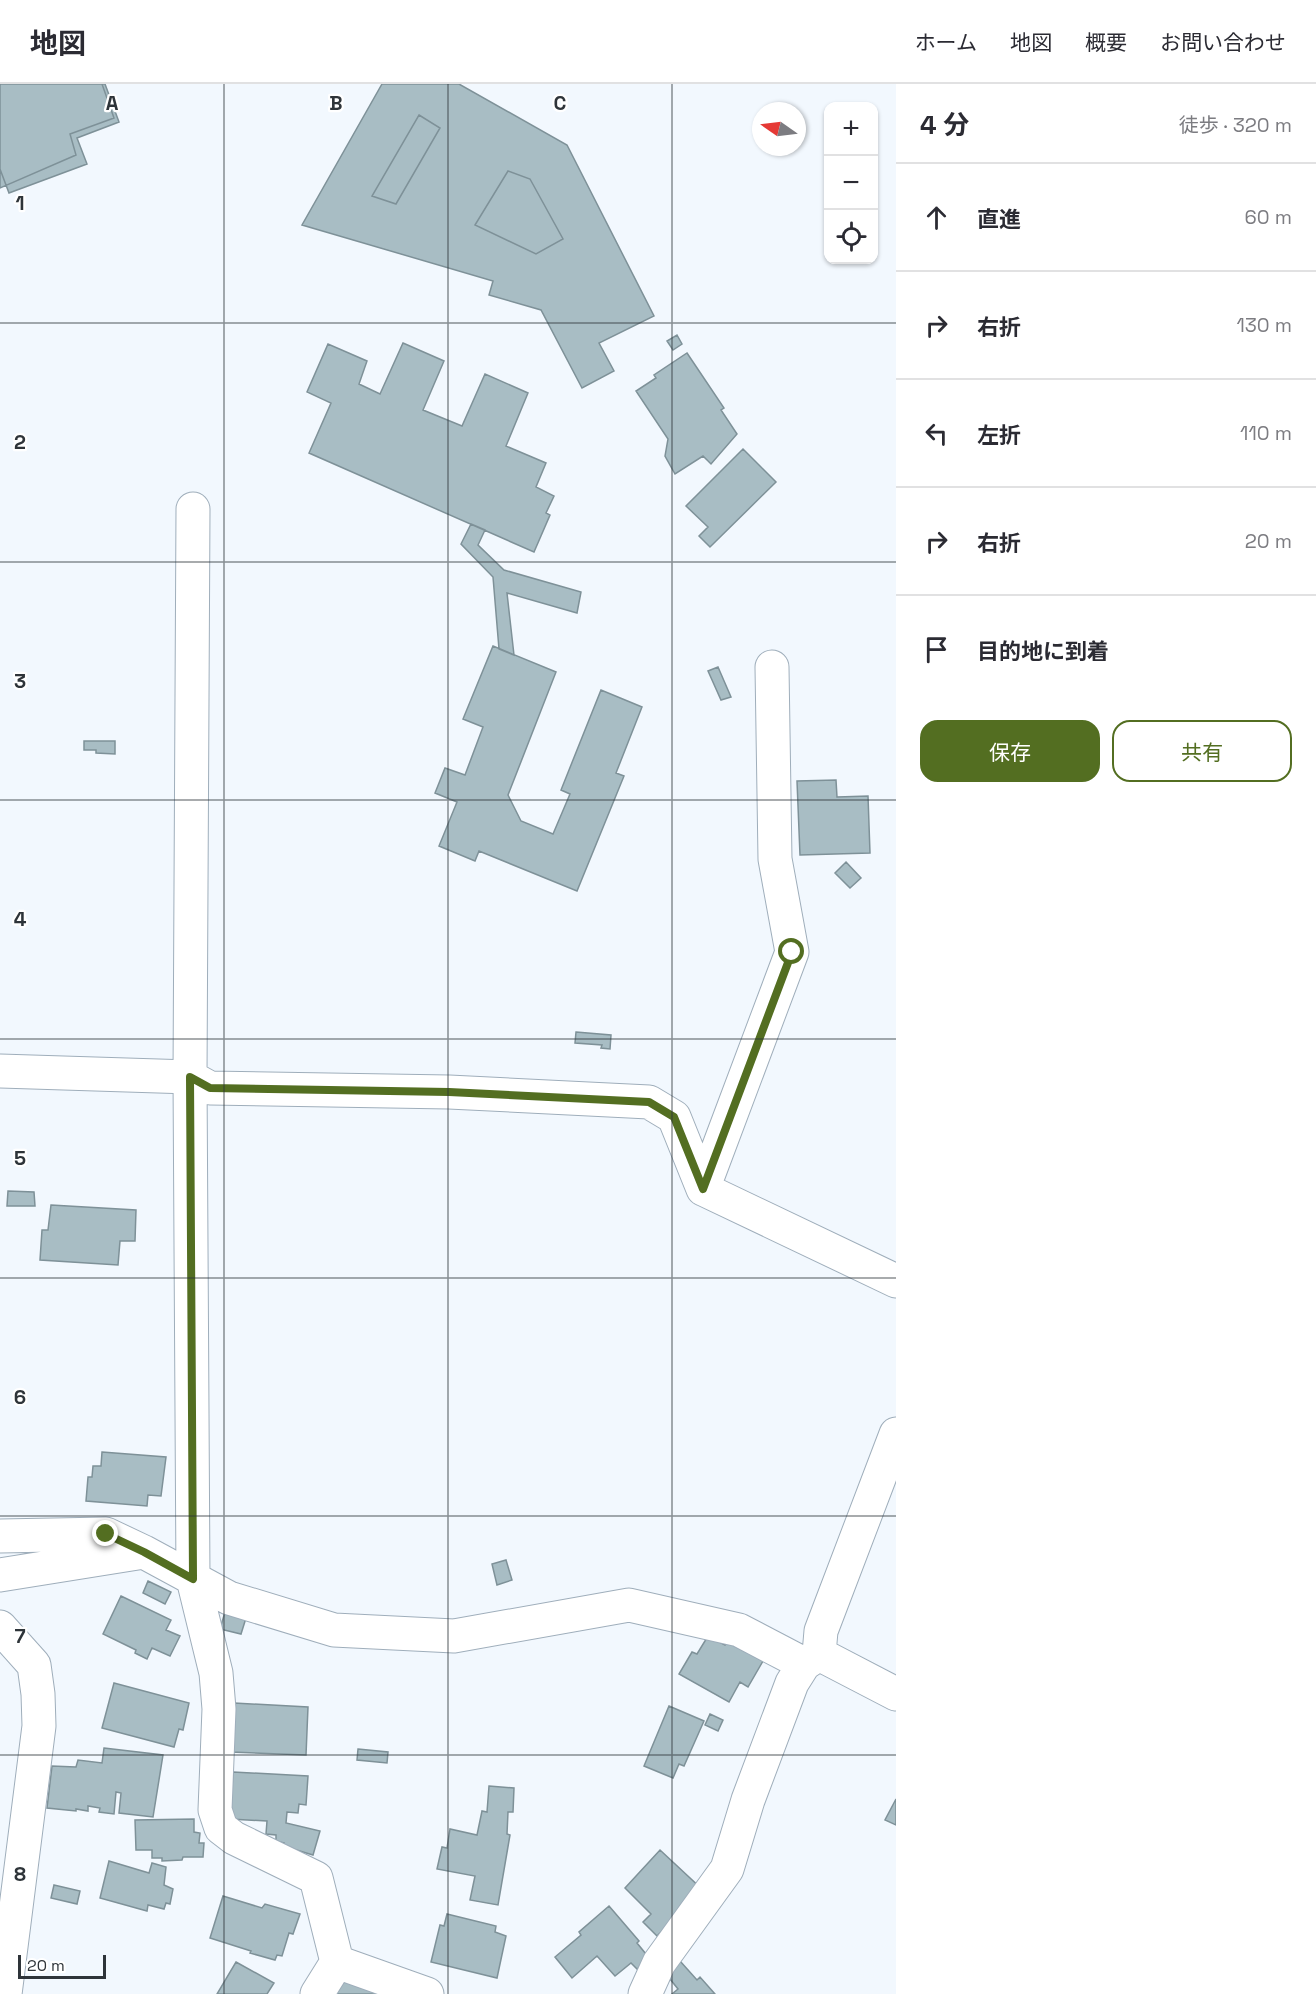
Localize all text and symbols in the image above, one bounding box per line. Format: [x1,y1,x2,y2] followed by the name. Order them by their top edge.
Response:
[30,25,86,61] text: 地図
[915,29,977,56] text: ホーム
[1010,29,1052,56] text: 地図
[1085,29,1127,56] text: 概要
[1160,29,1286,56] text: お問い合わせ
[106,90,119,116] text: A
[329,90,343,116] text: B
[554,90,567,116] text: C
[752,102,806,156] north arrow
[824,102,878,264] map controls
[824,102,878,156] button: +
[920,108,969,142] text: 4 分
[1179,112,1292,138] text: 徒歩 · 320 m
[824,156,878,210] button: −
[15,190,25,216] text: 1
[920,201,953,234] icon: ahead
[1245,204,1292,230] text: 60 m
[977,205,1021,233] text: 直進
[824,210,878,264] button: locate
[920,309,953,342] icon: right
[1236,312,1292,338] text: 130 m
[977,313,1021,341] text: 右折
[920,417,953,450] icon: left
[1240,420,1292,446] text: 110 m
[977,421,1021,449] text: 左折
[14,429,26,455] text: 2
[920,525,953,558] icon: right
[1245,528,1292,554] text: 20 m
[977,529,1021,557] text: 右折
[920,633,953,666] icon: arrive
[977,637,1109,665] text: 目的地に到着
[14,668,26,694] text: 3
[920,720,1100,782] button: 保存
[1112,720,1292,782] button: 共有
[14,906,27,932] text: 4
[778,938,804,964] route start
[14,1145,26,1171] text: 5
[14,1384,26,1410] text: 6
[92,1520,118,1546] route end
[14,1623,26,1649] text: 7
[14,1861,26,1887] text: 8
[18,1952,106,1980] scale bar
[27,1955,65,1976] text: 20 m

